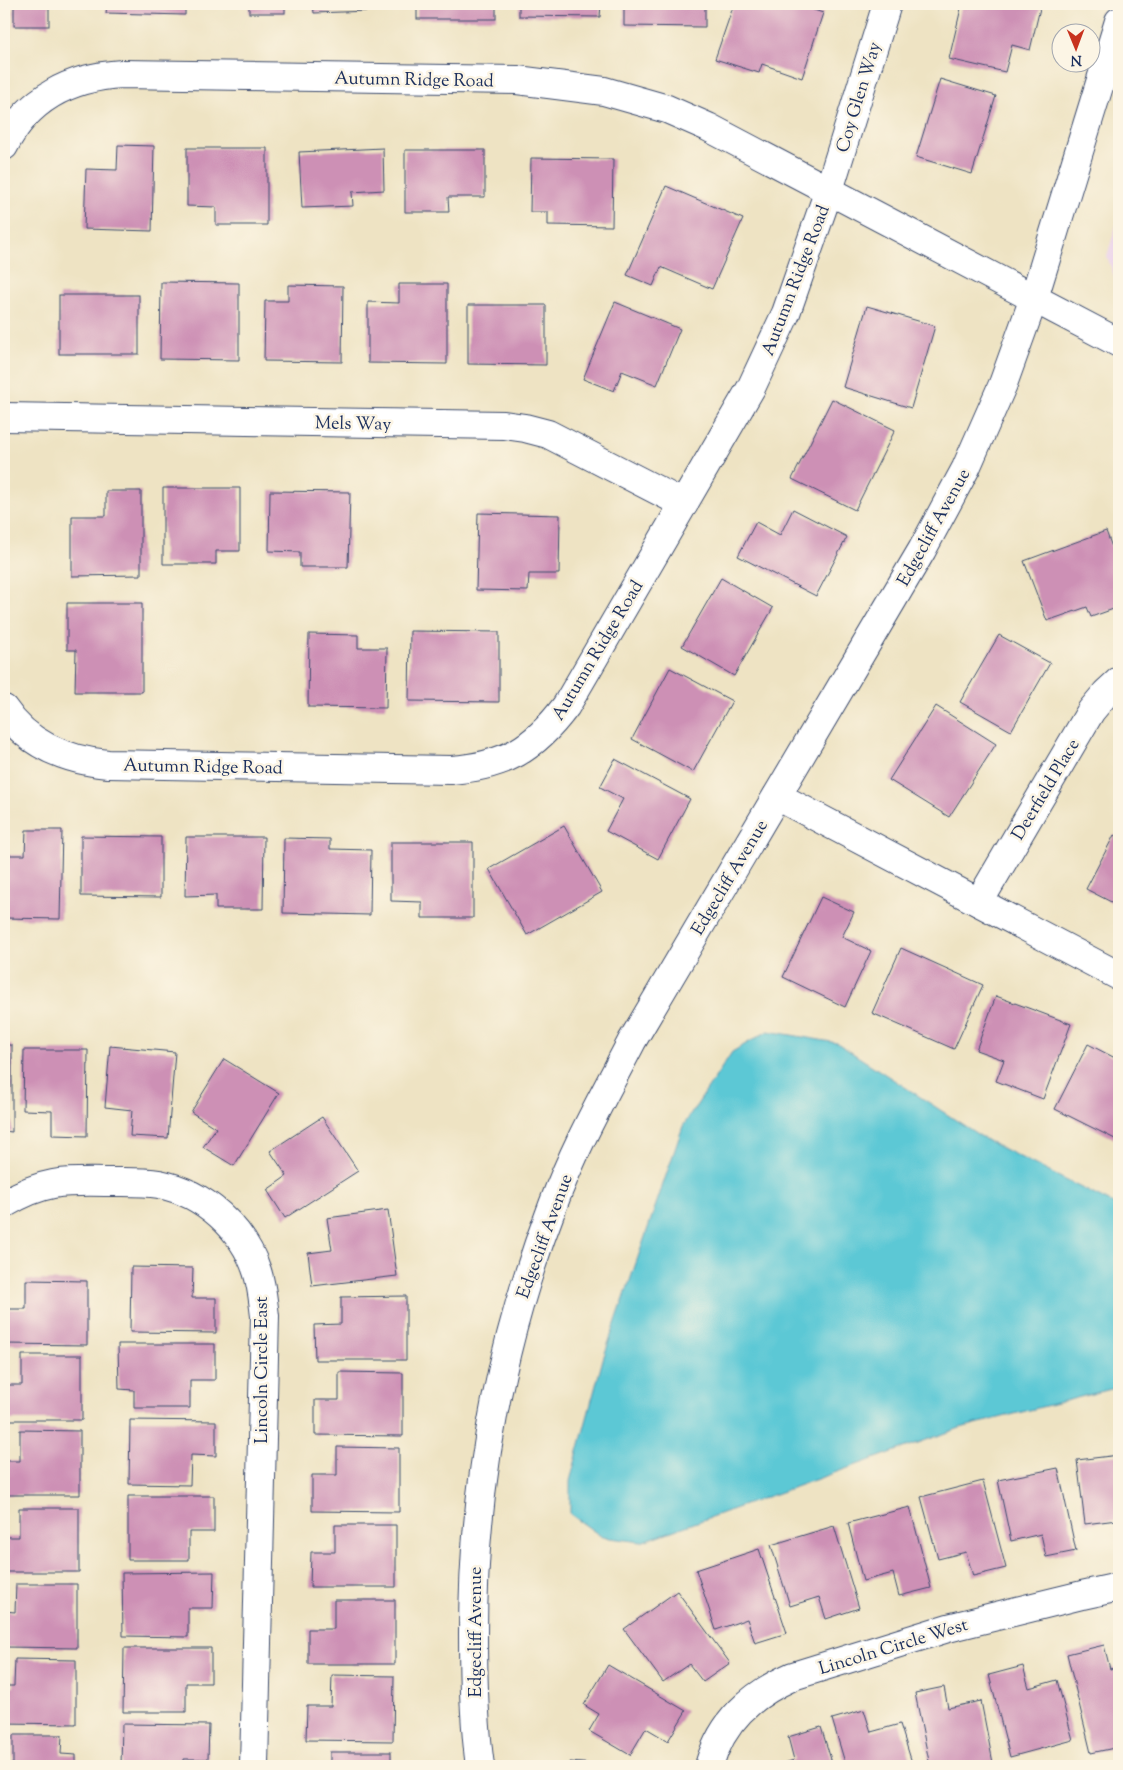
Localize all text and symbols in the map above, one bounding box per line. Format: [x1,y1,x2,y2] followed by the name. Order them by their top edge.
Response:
[1050,22,1100,72] north arrow
[831,39,889,156] street label: Coy Glen Way
[1070,49,1082,69] text: N
[334,67,494,95] street label: Autumn Ridge Road
[756,202,838,360] street label: Autumn Ridge Road
[315,411,391,439] street label: Mels Way
[892,464,978,592] street label: Edgecliff Avenue
[546,576,651,726] street label: Autumn Ridge Road
[1006,734,1087,846] street label: Deerfield Place
[123,754,283,782] street label: Autumn Ridge Road
[686,815,776,941] street label: Edgecliff Avenue
[511,1171,581,1303] street label: Edgecliff Avenue
[250,1296,276,1444] street label: Lincoln Circle East
[464,1566,490,1698] street label: Edgecliff Avenue
[816,1613,971,1683] street label: Lincoln Circle West

